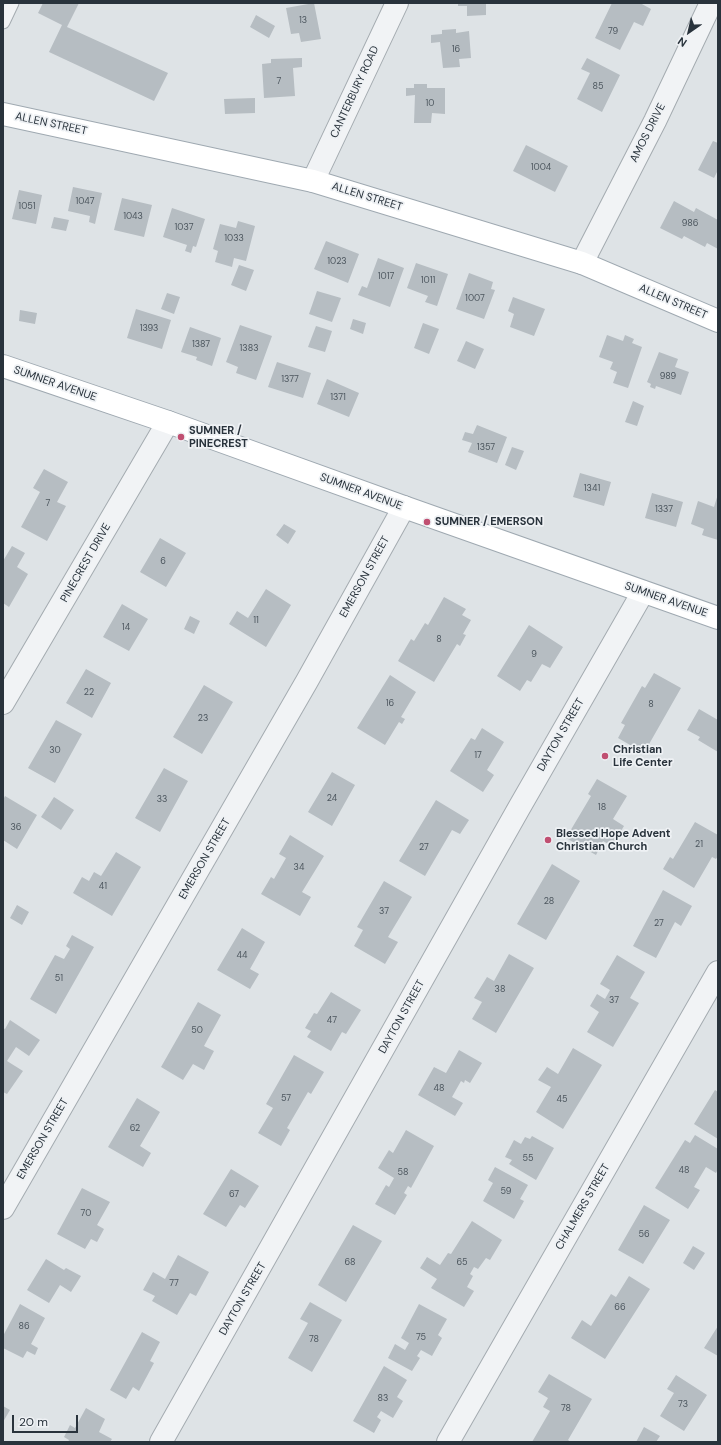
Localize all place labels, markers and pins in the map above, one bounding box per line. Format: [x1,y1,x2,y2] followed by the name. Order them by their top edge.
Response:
[189,424,248,450] place label: SUMNER / PINECREST
[176,432,186,442] marker: SUMNER / PINECREST
[435,515,543,529] place label: SUMNER / EMERSON
[422,517,432,527] marker: SUMNER / EMERSON
[613,743,672,769] place label: Christian Life Center
[600,751,610,761] marker: Christian Life Center
[556,827,671,853] place label: Blessed Hope Advent Christian Church
[543,835,553,845] marker: Blessed Hope Advent Christian Church

